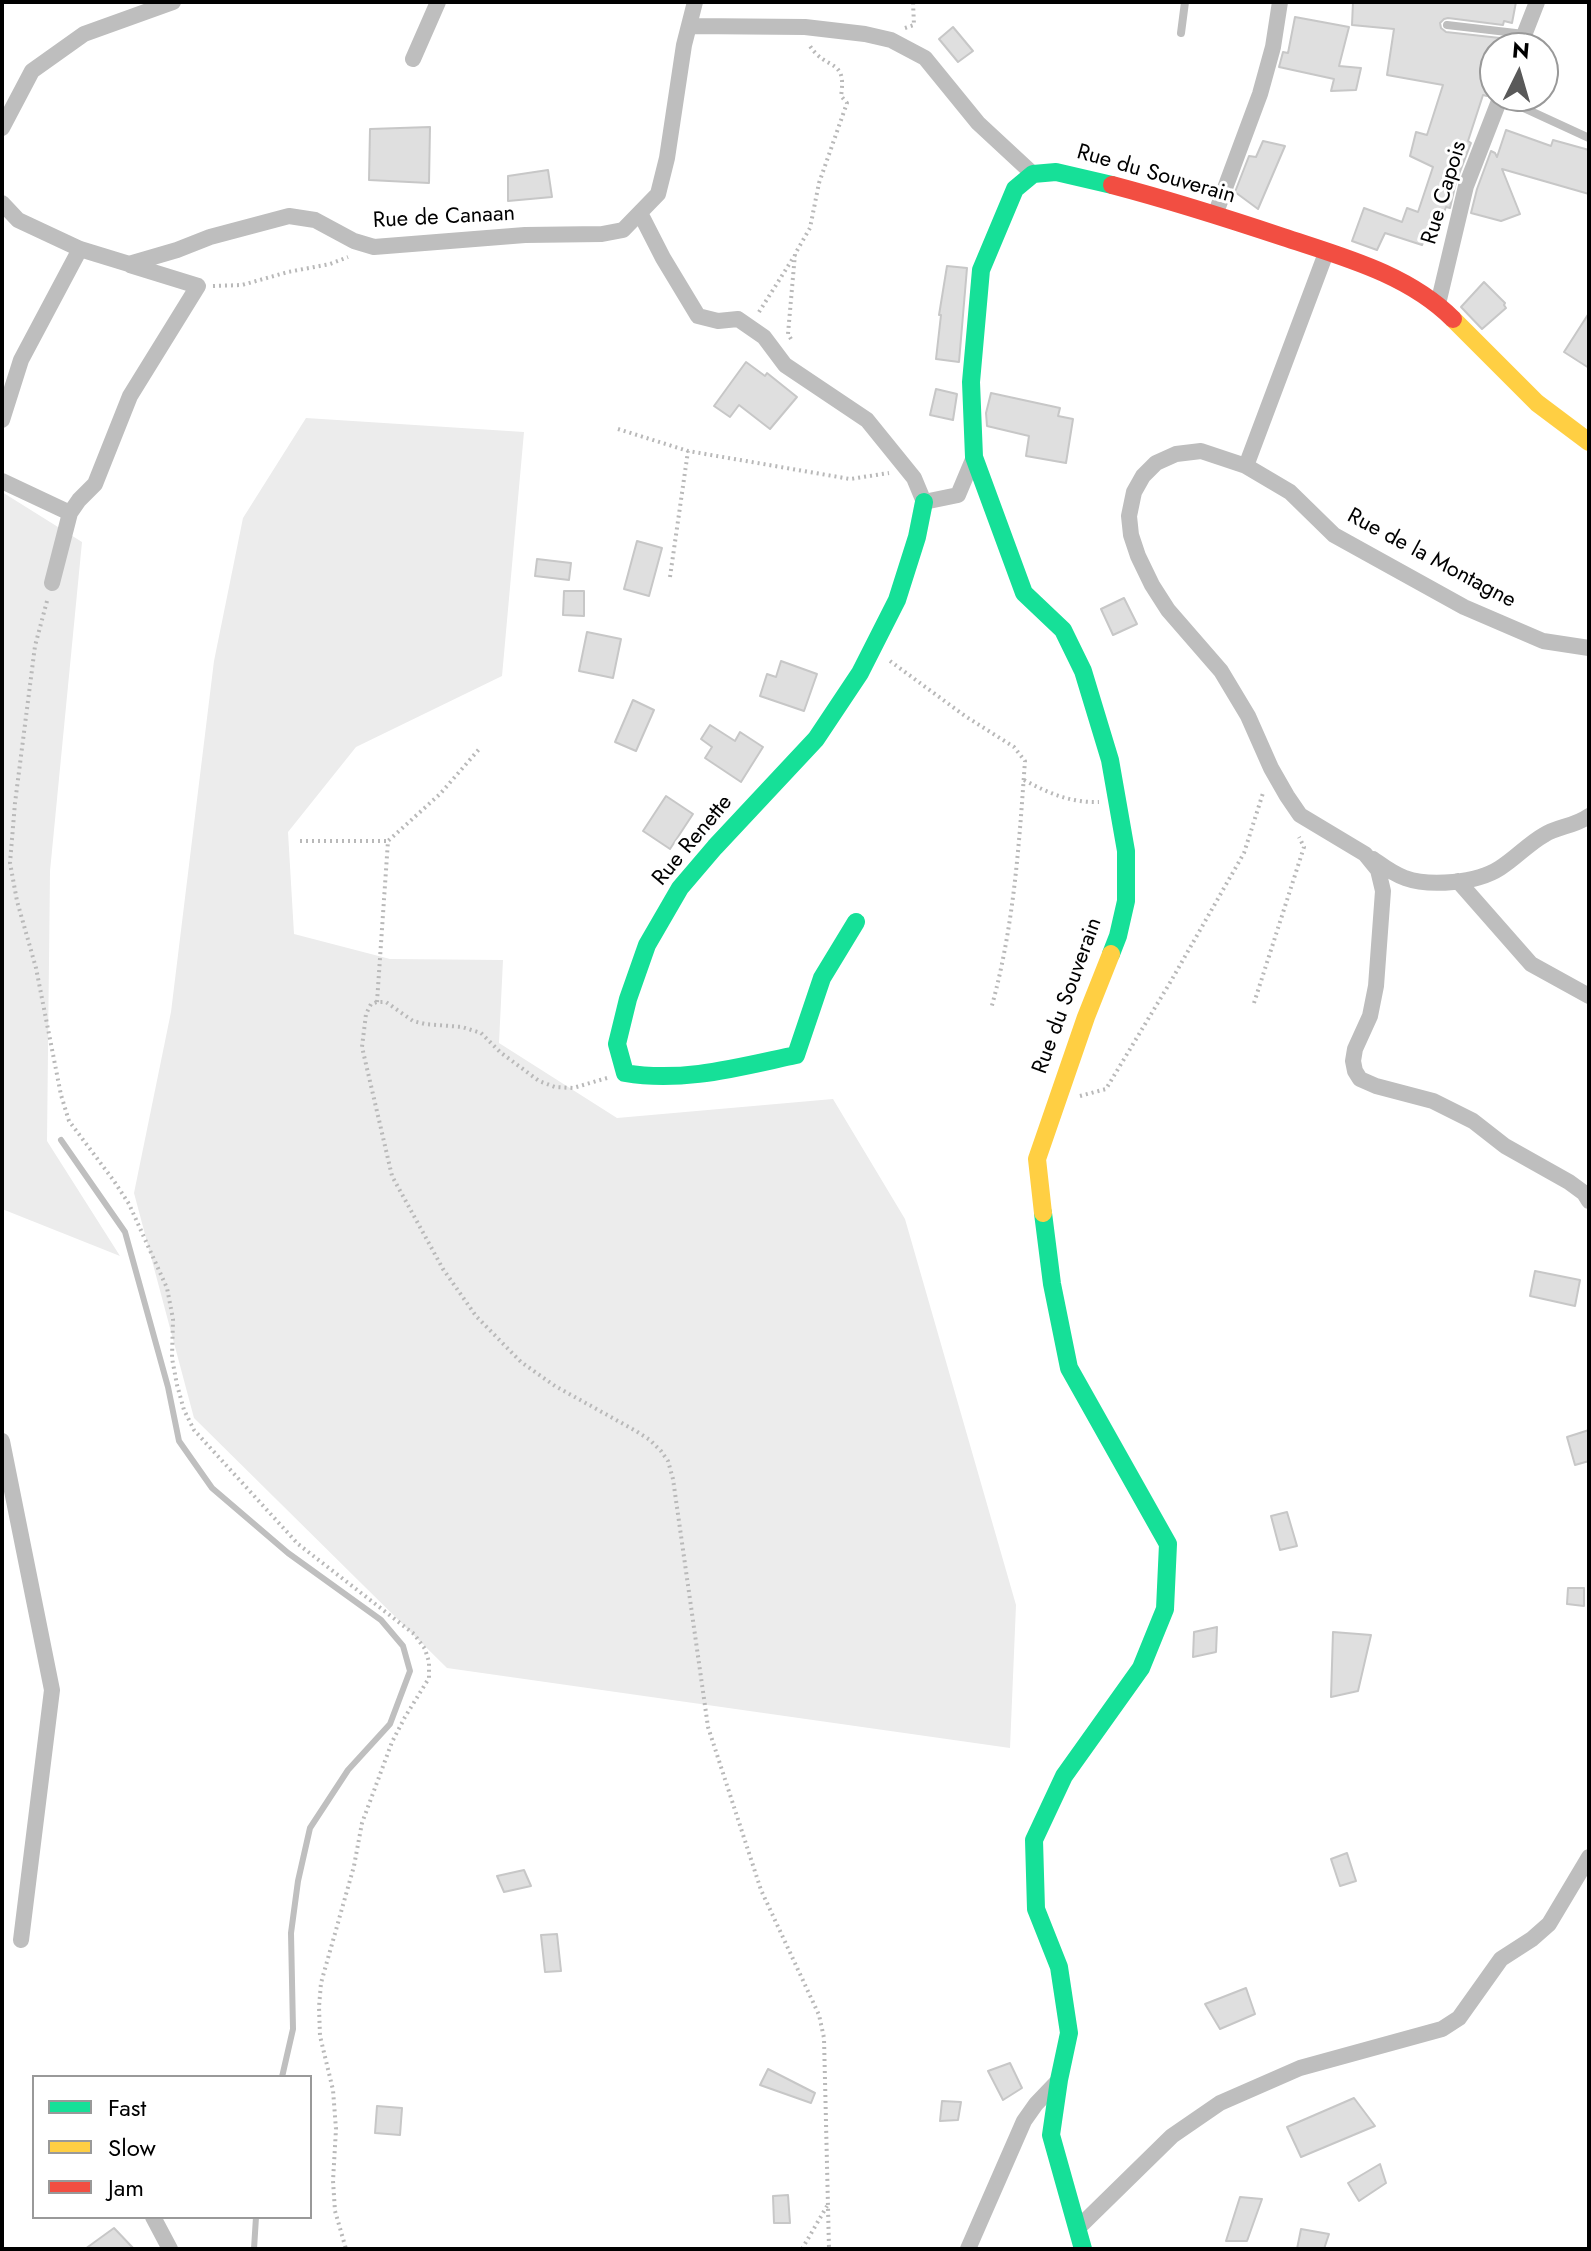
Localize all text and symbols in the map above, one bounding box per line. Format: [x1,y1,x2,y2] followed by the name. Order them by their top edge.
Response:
[1479,32,1559,112] north arrow
[1511,33,1531,67] text: N
[1417,138,1473,248] street label: Rue Capois
[1073,140,1239,210] street label: Rue du Souverain
[372,201,516,235] street label: Rue de Canaan
[1342,503,1520,615] street label: Rue de la Montagne
[647,790,739,892] street label: Rue Renette
[1028,914,1108,1078] street label: Rue du Souverain
[32,2075,312,2219] legend
[108,2090,146,2125] text: Fast
[108,2130,156,2165] text: Slow
[108,2170,144,2205] text: Jam

